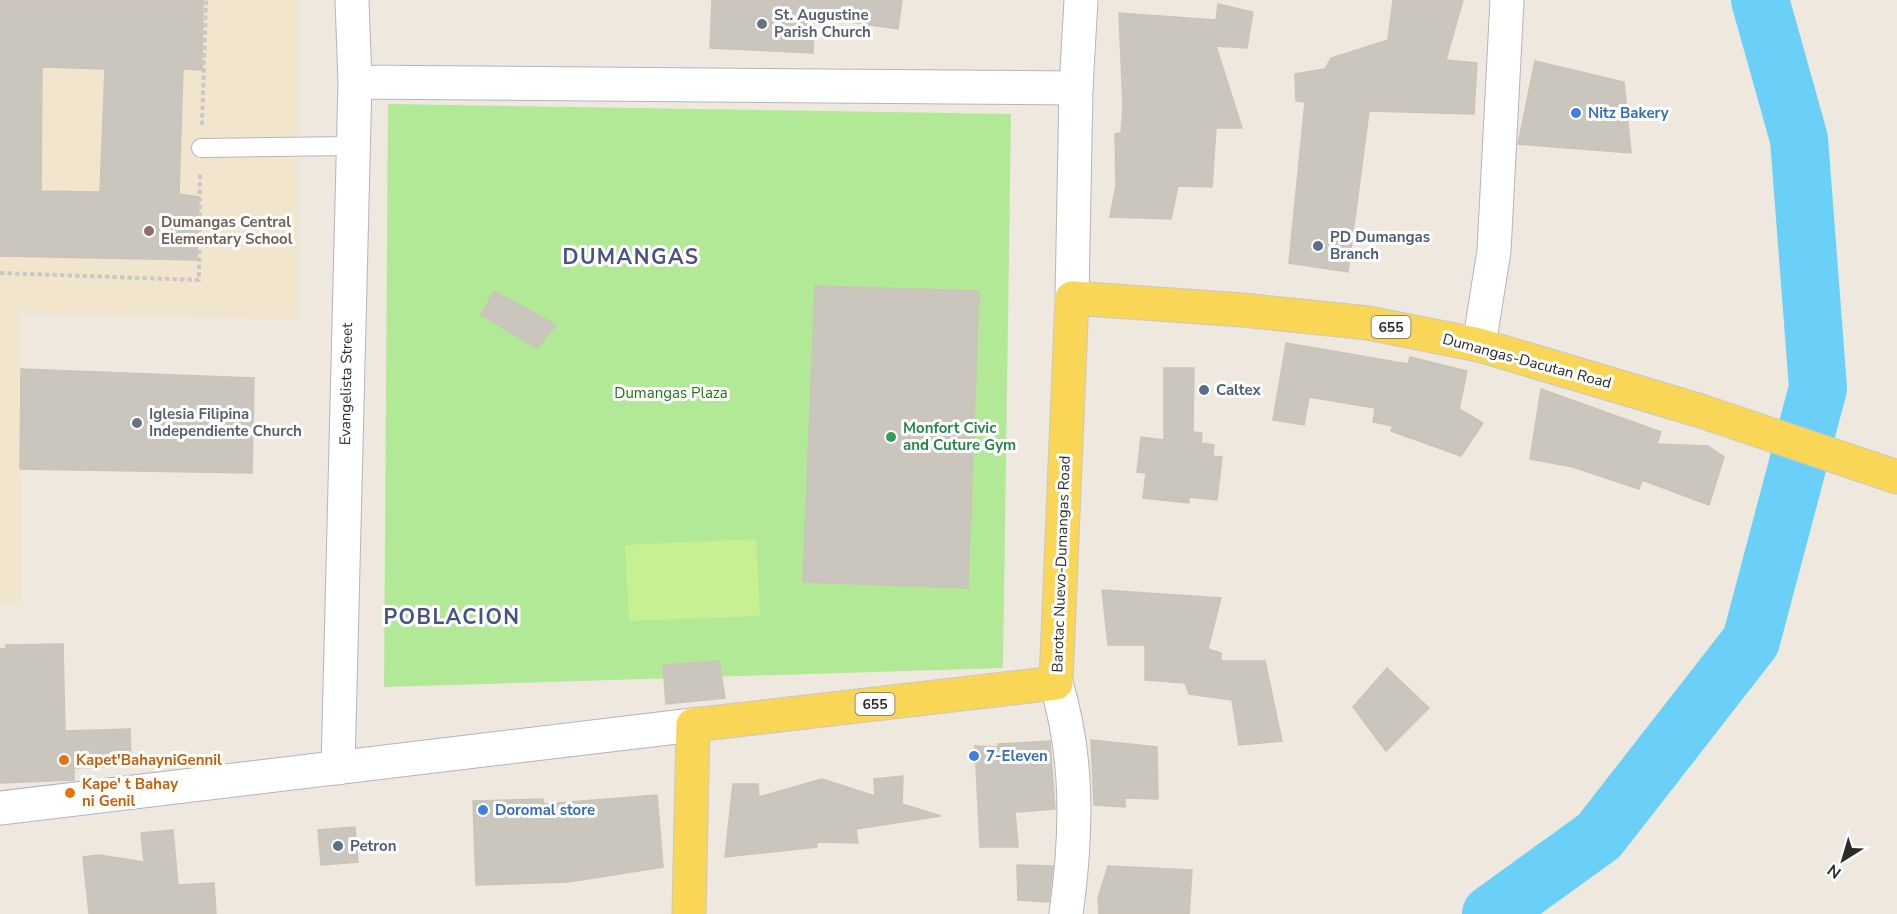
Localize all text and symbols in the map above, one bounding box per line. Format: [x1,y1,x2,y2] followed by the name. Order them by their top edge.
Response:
[774,5,871,42] place label: St. Augustine Parish Church
[755,17,769,31] marker: St. Augustine Parish Church
[1588,103,1669,123] place label: Nitz Bakery
[1569,106,1583,120] marker: Nitz Bakery
[161,212,293,249] place label: Dumangas Central Elementary School
[142,224,156,238] marker: Dumangas Central Elementary School
[1330,227,1430,264] place label: PD Dumangas Branch
[1311,239,1325,253] marker: PD Dumangas Branch
[562,243,700,271] district label: DUMANGAS
[1372,316,1410,338] road number: 655
[335,322,357,445] street label: Evangelista Street
[1440,329,1614,393] street label: Dumangas-Dacutan Road
[1216,380,1261,400] place label: Caltex
[614,383,728,403] park label: Dumangas Plaza
[1197,383,1211,397] marker: Caltex
[149,404,302,441] place label: Iglesia Filipina Independiente Church
[130,416,144,430] marker: Iglesia Filipina Independiente Church
[903,418,1016,455] place label: Monfort Civic and Cuture Gym
[884,430,898,444] marker: Monfort Civic and Cuture Gym
[1047,455,1075,673] street label: Barotac Nuevo-Dumangas Road
[383,603,521,631] district label: POBLACION
[856,693,894,715] road number: 655
[986,746,1048,766] place label: 7-Eleven
[967,749,981,763] marker: 7-Eleven
[76,750,222,770] place label: Kapet'BahayniGennil
[57,753,71,767] marker: Kapet'BahayniGennil
[82,774,178,811] place label: Kape' t Bahay ni Genil
[63,786,77,800] marker: Kape' t Bahay ni Genil
[495,800,595,820] place label: Doromal store
[476,803,490,817] marker: Doromal store
[1813,830,1873,890] north arrow
[350,836,396,856] place label: Petron
[331,839,345,853] marker: Petron
[1823,859,1846,884] text: N

